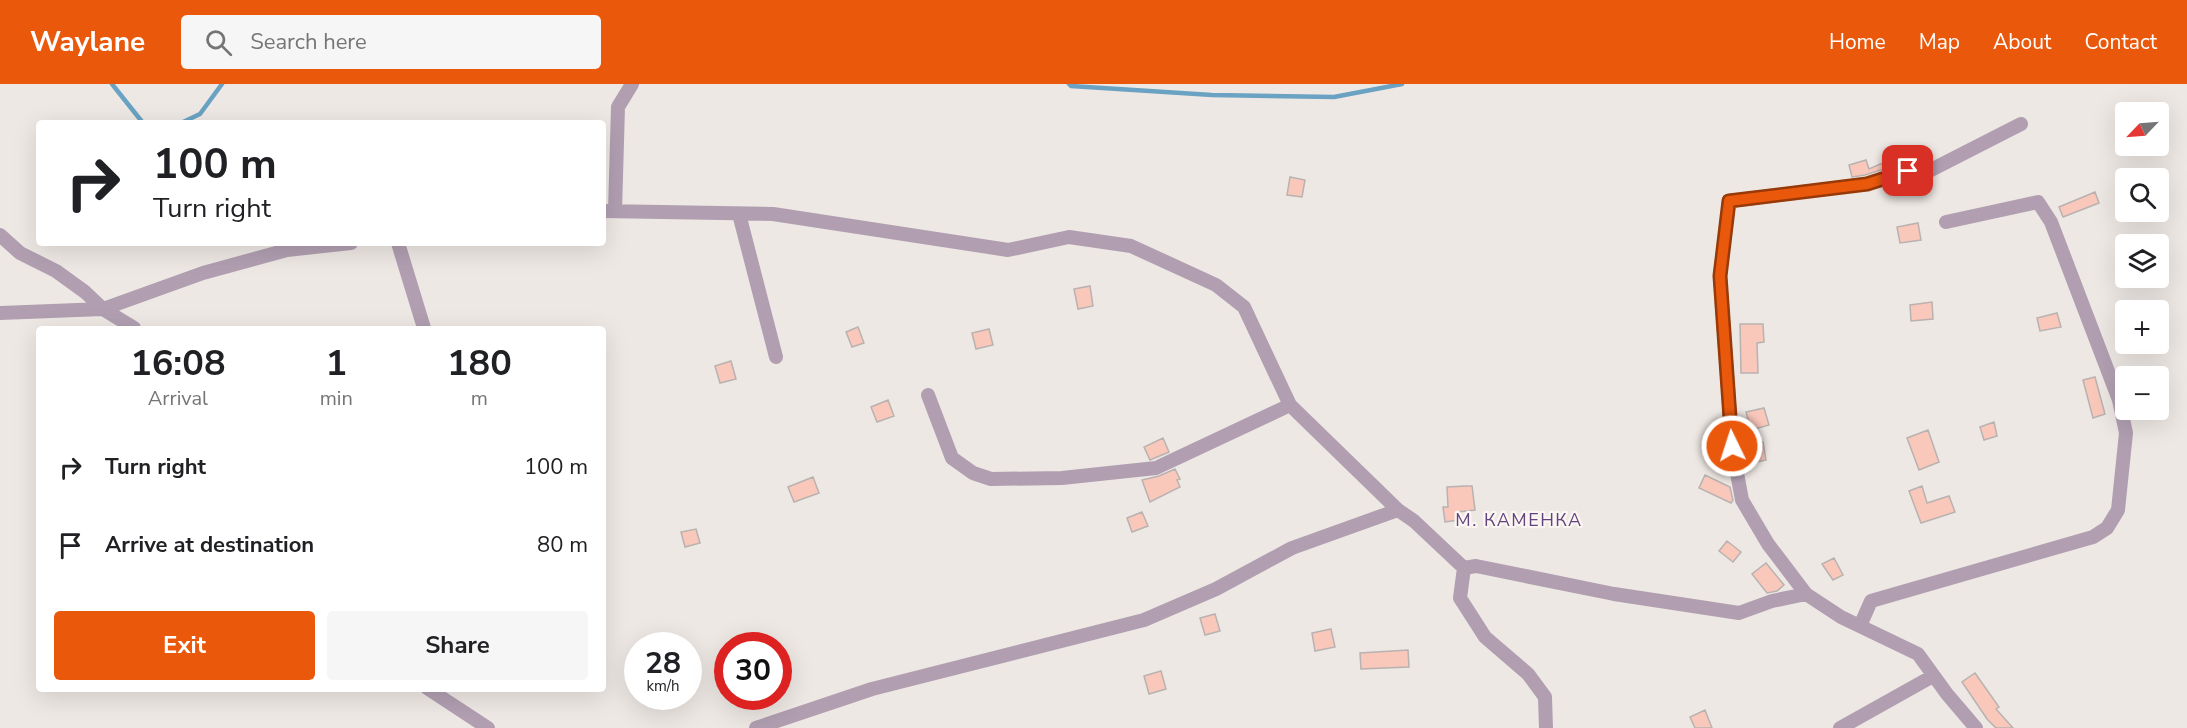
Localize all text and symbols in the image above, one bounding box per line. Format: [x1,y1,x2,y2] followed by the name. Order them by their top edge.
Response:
[181,15,601,69] search box
[30,23,145,61] text: Waylane
[202,26,235,59] icon: search
[250,27,367,57] text: Search here
[1829,28,1886,56] text: Home
[1919,28,1960,56] text: Map
[1993,28,2051,56] text: About
[2084,28,2157,56] text: Contact
[2115,102,2169,156] north arrow
[2115,102,2169,420] map controls
[153,136,277,193] text: 100 m
[54,144,132,222] icon: right
[1882,145,1933,196] pin
[1891,154,1924,187] icon: arrive
[2115,168,2169,222] button: search
[153,190,271,227] text: Turn right
[2115,234,2169,288] button: layers
[2115,300,2169,354] button: +
[130,339,226,388] text: 16:08
[325,339,347,388] text: 1
[447,339,512,388] text: 180
[2115,366,2169,420] button: −
[148,385,208,412] text: Arrival
[320,385,353,412] text: min
[471,385,488,412] text: m
[1700,414,1764,478] position arrow
[54,451,87,484] icon: right
[105,452,206,482] text: Turn right
[524,452,588,482] text: 100 m
[1455,508,1583,532] district label: М. КАМЕНКА
[54,529,87,562] icon: arrive
[105,530,314,560] text: Arrive at destination
[537,530,588,560] text: 80 m
[54,611,315,680] button: Exit
[327,611,588,680] button: Share
[714,632,792,710] speed limit sign: 30
[645,643,681,684] text: 28
[646,676,680,696] text: km/h

